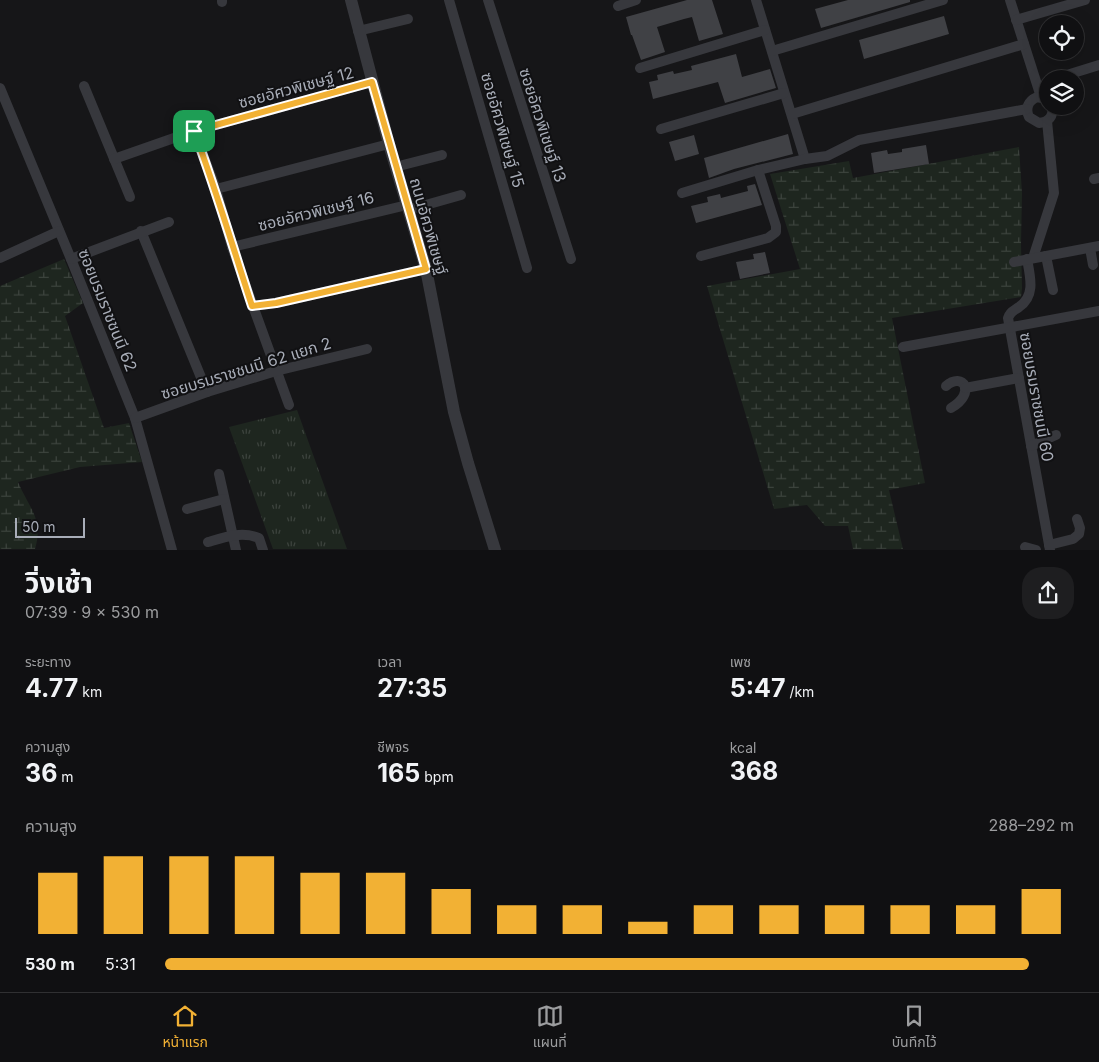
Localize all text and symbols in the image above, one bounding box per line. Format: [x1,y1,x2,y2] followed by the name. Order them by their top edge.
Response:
[1039,15,1084,115] map controls
[1039,15,1084,60] button: locate
[236,62,356,112] street label: ซอยอัศวพิเชษฐ์ 12
[515,65,571,185] street label: ซอยอัศวพิเชษฐ์ 13
[477,70,529,190] street label: ซอยอัศวพิเชษฐ์ 15
[1039,70,1084,115] button: layers
[173,110,215,152] pin
[180,117,208,145] icon: arrive
[406,175,452,277] street label: ถนนอัศวพิเชษฐ์
[256,187,376,235] street label: ซอยอัศวพิเชษฐ์ 16
[74,246,142,374] street label: ซอยบรมราชชนนี 62
[1016,331,1058,463] street label: ซอยบรมราชชนนี 60
[158,333,334,403] street label: ซอยบรมราชชนนี 62 แยก 2
[15,514,85,538] scale bar
[22,518,56,535] text: 50 m
[25,566,93,600] text: วิ่งเช้า
[1022,567,1074,619] button: share
[25,602,159,622] text: 07:39 · 9 × 530 m
[25,653,71,670] text: ระยะทาง
[377,653,402,670] text: เวลา
[730,653,751,670] text: เพซ
[25,673,78,703] text: 4.77
[377,673,447,703] text: 27:35
[730,673,785,703] text: 5:47
[78,683,102,700] text: km
[785,683,814,700] text: /km
[25,738,70,755] text: ความสูง
[377,738,409,755] text: ชีพจร
[730,739,756,756] text: kcal
[730,756,778,786] text: 368
[25,758,57,788] text: 36
[377,758,420,788] text: 165
[57,768,74,785] text: m
[420,768,454,785] text: bpm
[988,815,1074,835] text: 288–292 m
[25,816,77,836] text: ความสูง
[25,954,75,974] text: 530 m
[105,954,136,974] text: 5:31
[162,1002,208,1053] tab: หน้าแรก
[533,1002,567,1053] tab: แผนที่
[892,1002,937,1053] tab: บันทึกไว้

